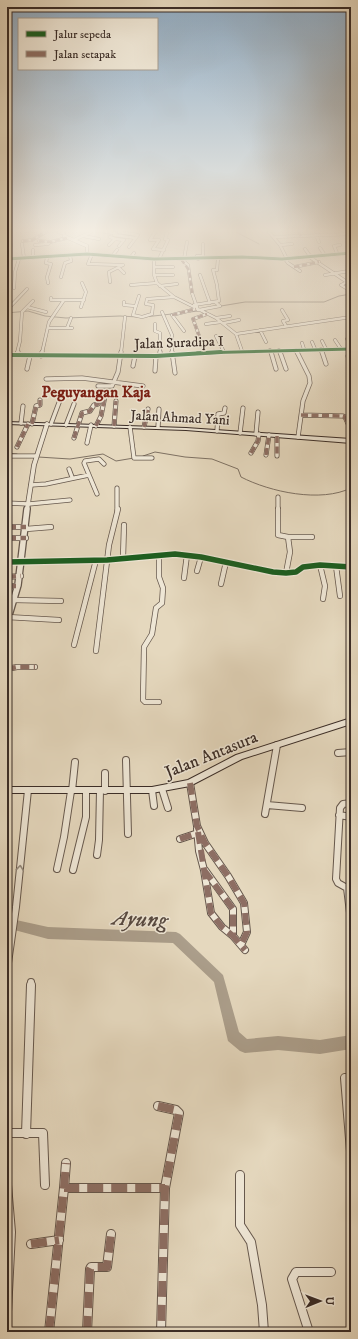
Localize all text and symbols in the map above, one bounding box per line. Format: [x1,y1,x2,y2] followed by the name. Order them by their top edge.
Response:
[18,18,158,70] legend
[53,27,112,42] text: Jalur sepeda
[53,47,116,62] text: Jalan setapak
[132,332,224,354] street label: Jalan Suradipa I
[41,382,152,402] district label: Peguyangan Kaja
[128,406,230,430] street label: Jalan Ahmad Yani
[160,726,262,784] street label: Jalan Antasura
[15,865,24,871] one-way arrow
[109,904,170,935] water label: Ayung
[300,1281,340,1321] north arrow
[322,1296,336,1306] text: U

